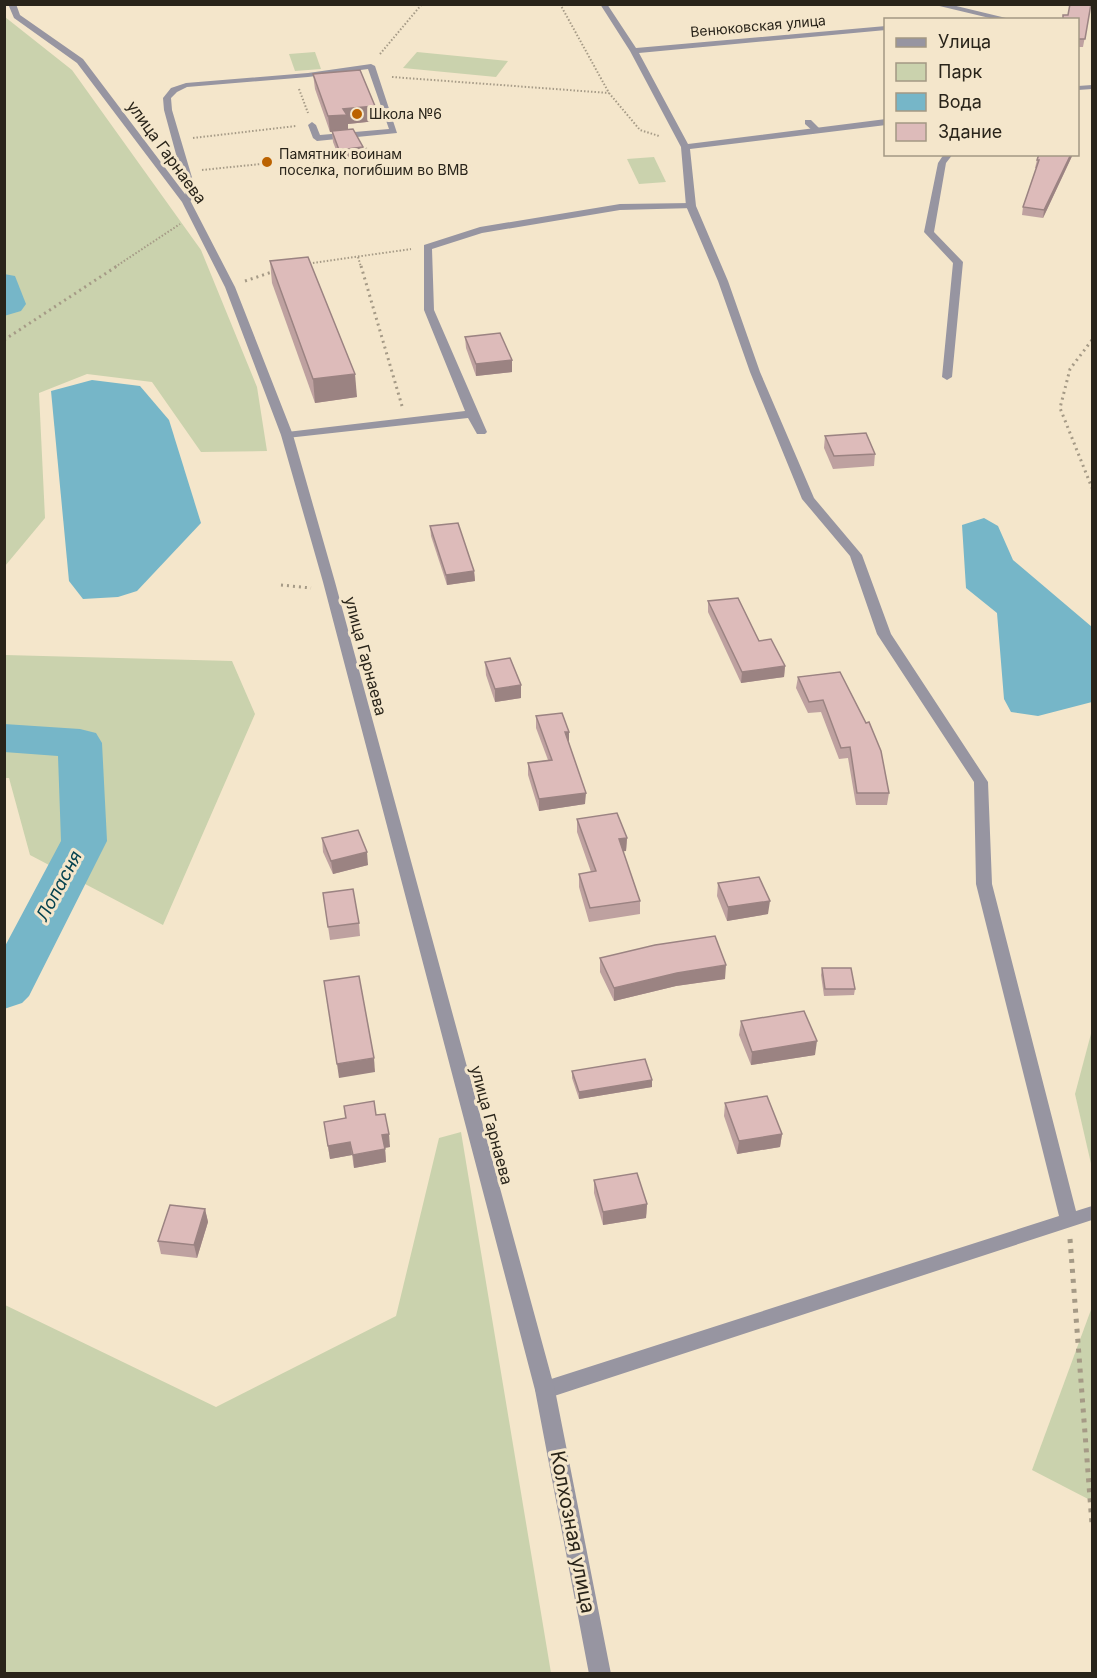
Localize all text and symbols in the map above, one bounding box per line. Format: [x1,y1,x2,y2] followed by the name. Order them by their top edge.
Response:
[690,11,826,40] street label: Венюковская улица
[884,18,1079,156] legend
[938,31,991,52] text: Улица
[938,61,983,82] text: Парк
[938,91,982,112] text: Вода
[123,97,211,207] street label: улица Гарнаева
[369,105,442,122] place label: Школа №6
[350,107,364,121] marker: Школа №6
[938,121,1002,142] text: Здание
[279,145,469,178] place label: Памятник воинам поселка, погибшим во ВМВ
[260,155,274,169] marker: Памятник воинам поселка, погибшим во ВМВ
[340,594,392,718] street label: улица Гарнаева
[31,847,86,925] water label: Лопасня
[466,1063,518,1187] street label: улица Гарнаева
[545,1449,601,1615] street label: Колхозная улица

